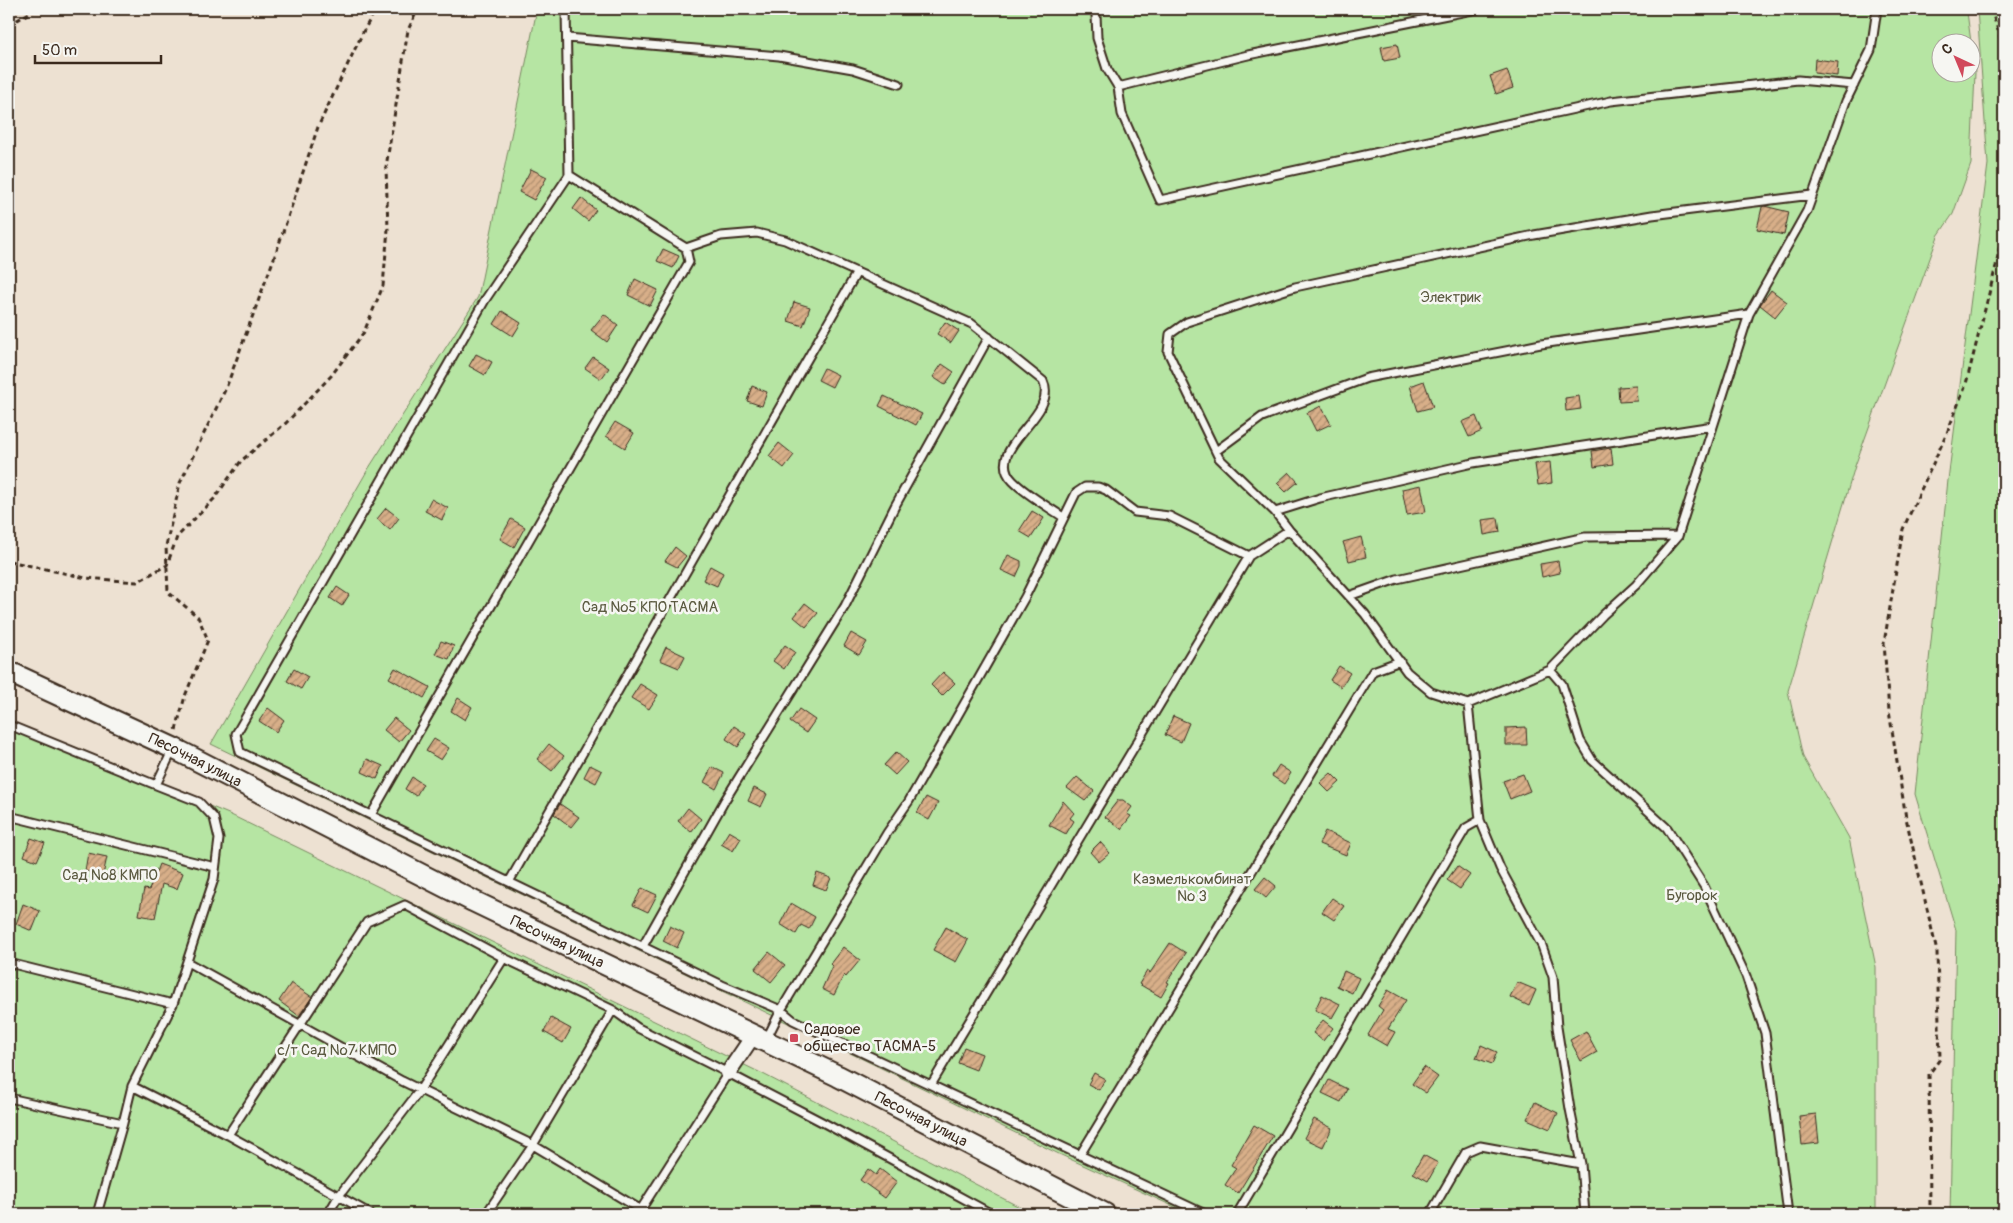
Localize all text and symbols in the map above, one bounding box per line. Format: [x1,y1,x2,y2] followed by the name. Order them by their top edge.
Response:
[35,32,161,64] scale bar
[1930,32,1980,82] north arrow
[1938,40,1957,58] text: С
[42,41,77,60] text: 50 m
[1420,288,1482,307] park label: Электрик
[582,598,718,617] park label: Сад №5 КПО ТАСМА
[145,729,245,792] street label: Песочная улица
[62,866,158,885] park label: Сад №8 КМПО
[1133,870,1251,906] park label: Казмелькомбинат № 3
[1666,886,1718,905] park label: Бугорок
[507,911,607,972] street label: Песочная улица
[804,1020,936,1056] place label: Садовое общество ТАСМА-5
[788,1032,800,1044] marker: Садовое общество ТАСМА-5
[277,1041,397,1060] park label: с/т Сад №7 КМПО
[871,1088,971,1151] street label: Песочная улица

